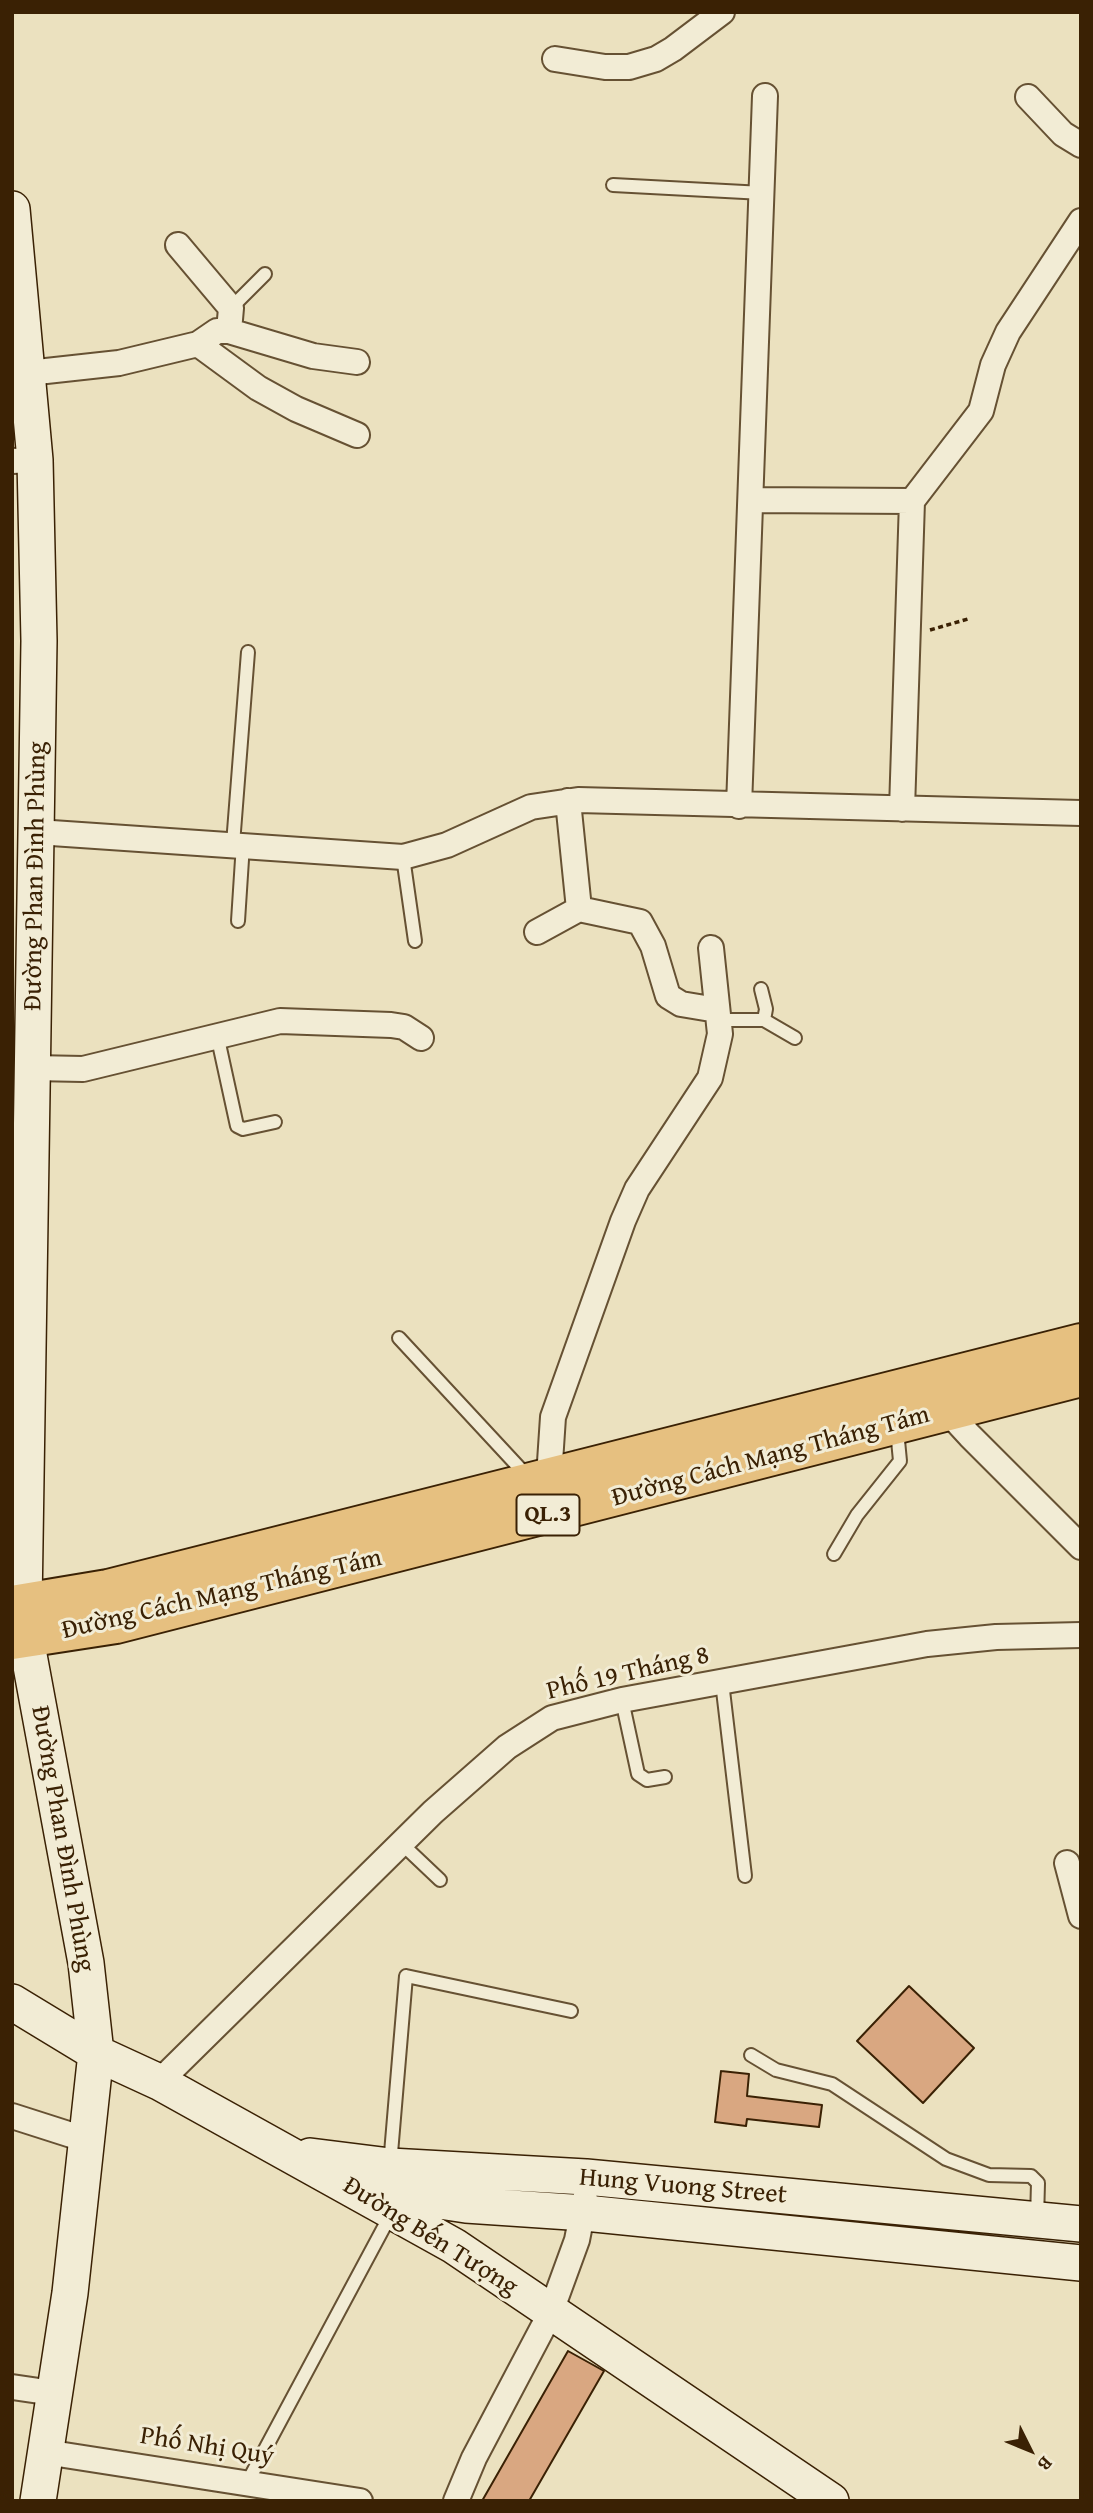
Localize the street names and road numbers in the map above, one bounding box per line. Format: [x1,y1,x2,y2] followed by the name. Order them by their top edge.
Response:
[18,741,54,1011] street label: Đường Phan Đình Phùng
[609,1400,933,1514] street label: Đường Cách Mạng Tháng Tám
[516,1494,580,1535] road number: QL.3
[59,1543,385,1647] street label: Đường Cách Mạng Tháng Tám
[544,1640,712,1708] street label: Phố 19 Tháng 8
[23,1704,101,1974] street label: Đường Phan Đình Phùng
[578,2162,788,2212] street label: Hung Vuong Street
[337,2171,523,2303] street label: Đường Bến Tượng
[138,2421,276,2473] street label: Phố Nhị Quý

